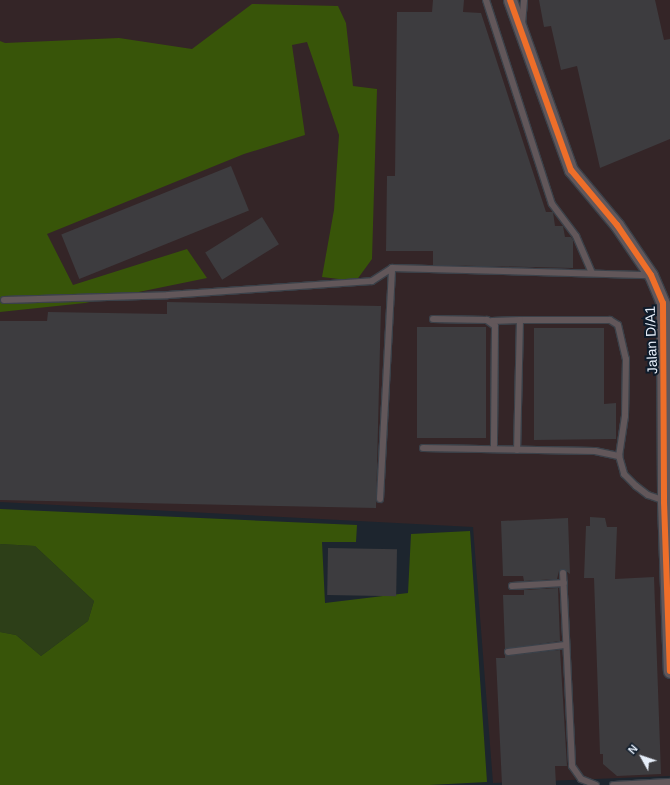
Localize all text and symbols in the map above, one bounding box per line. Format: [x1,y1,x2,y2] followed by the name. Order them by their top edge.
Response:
[641,305,661,375] street label: Jalan D/A1
[622,737,662,777] north arrow
[626,742,640,756] text: N

